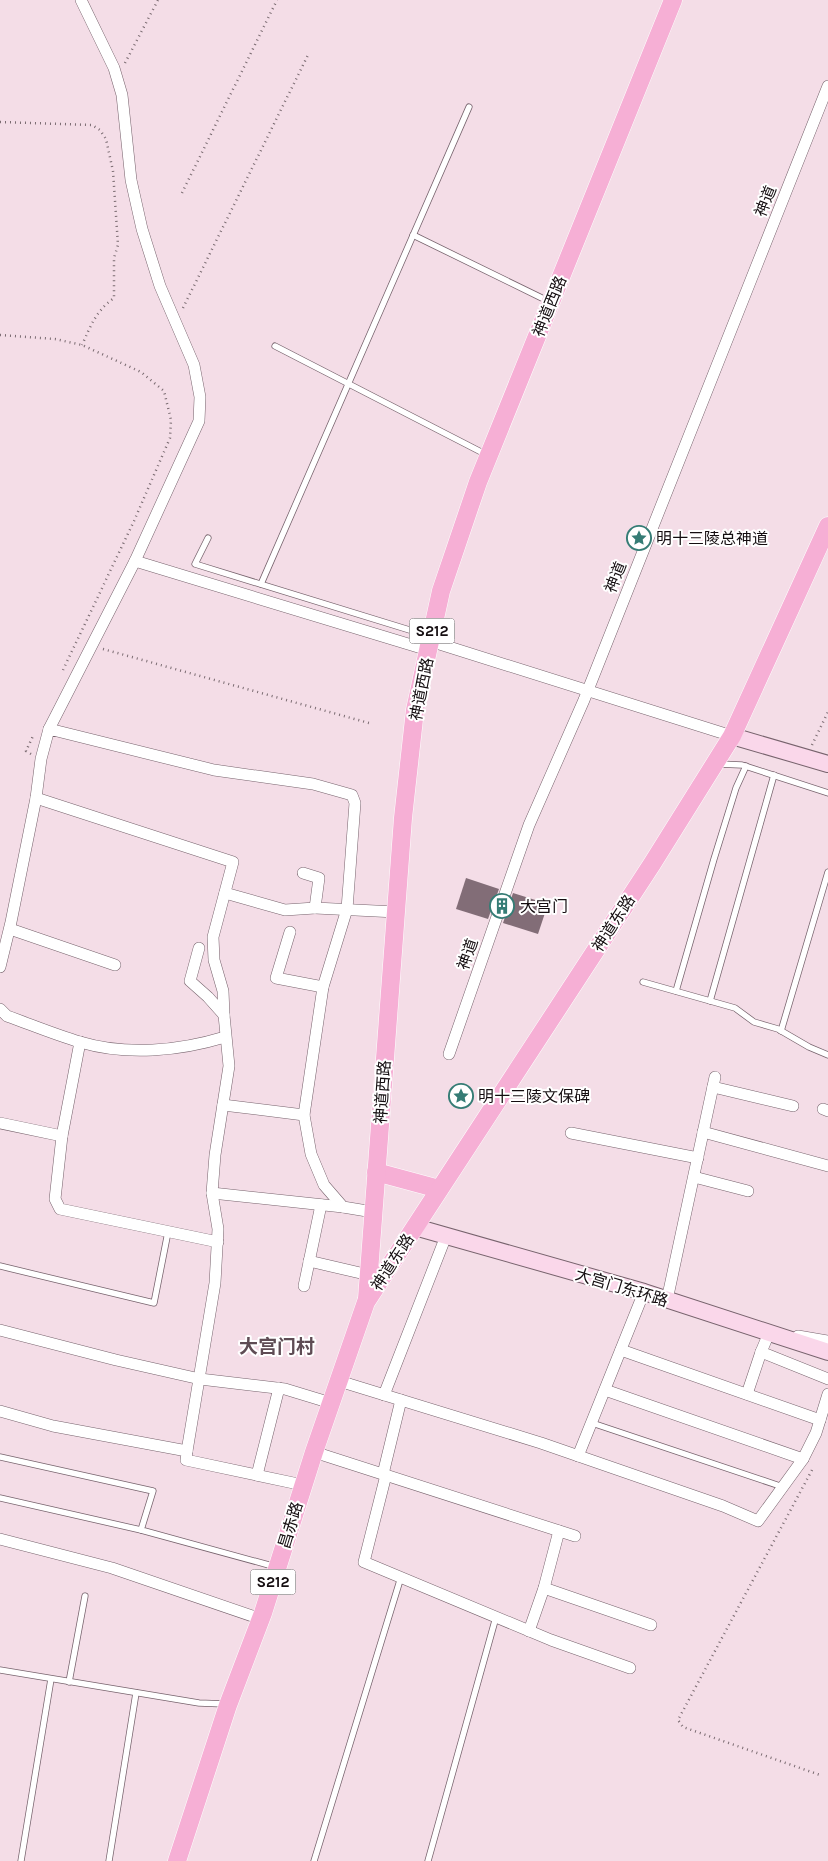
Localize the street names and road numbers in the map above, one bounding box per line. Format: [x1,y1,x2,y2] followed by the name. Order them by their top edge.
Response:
[751,183,780,220] street label: 神道
[529,273,570,339] street label: 神道西路
[601,559,630,596] street label: 神道
[410,618,454,644] road number: S212
[406,656,437,722] street label: 神道西路
[588,891,639,955] street label: 神道东路
[453,936,482,972] street label: 神道
[371,1059,394,1125] street label: 神道西路
[367,1230,418,1294] street label: 神道东路
[573,1264,671,1311] street label: 大宫门东环路
[274,1499,307,1551] street label: 昌赤路
[250,1570,296,1594] road number: S212

